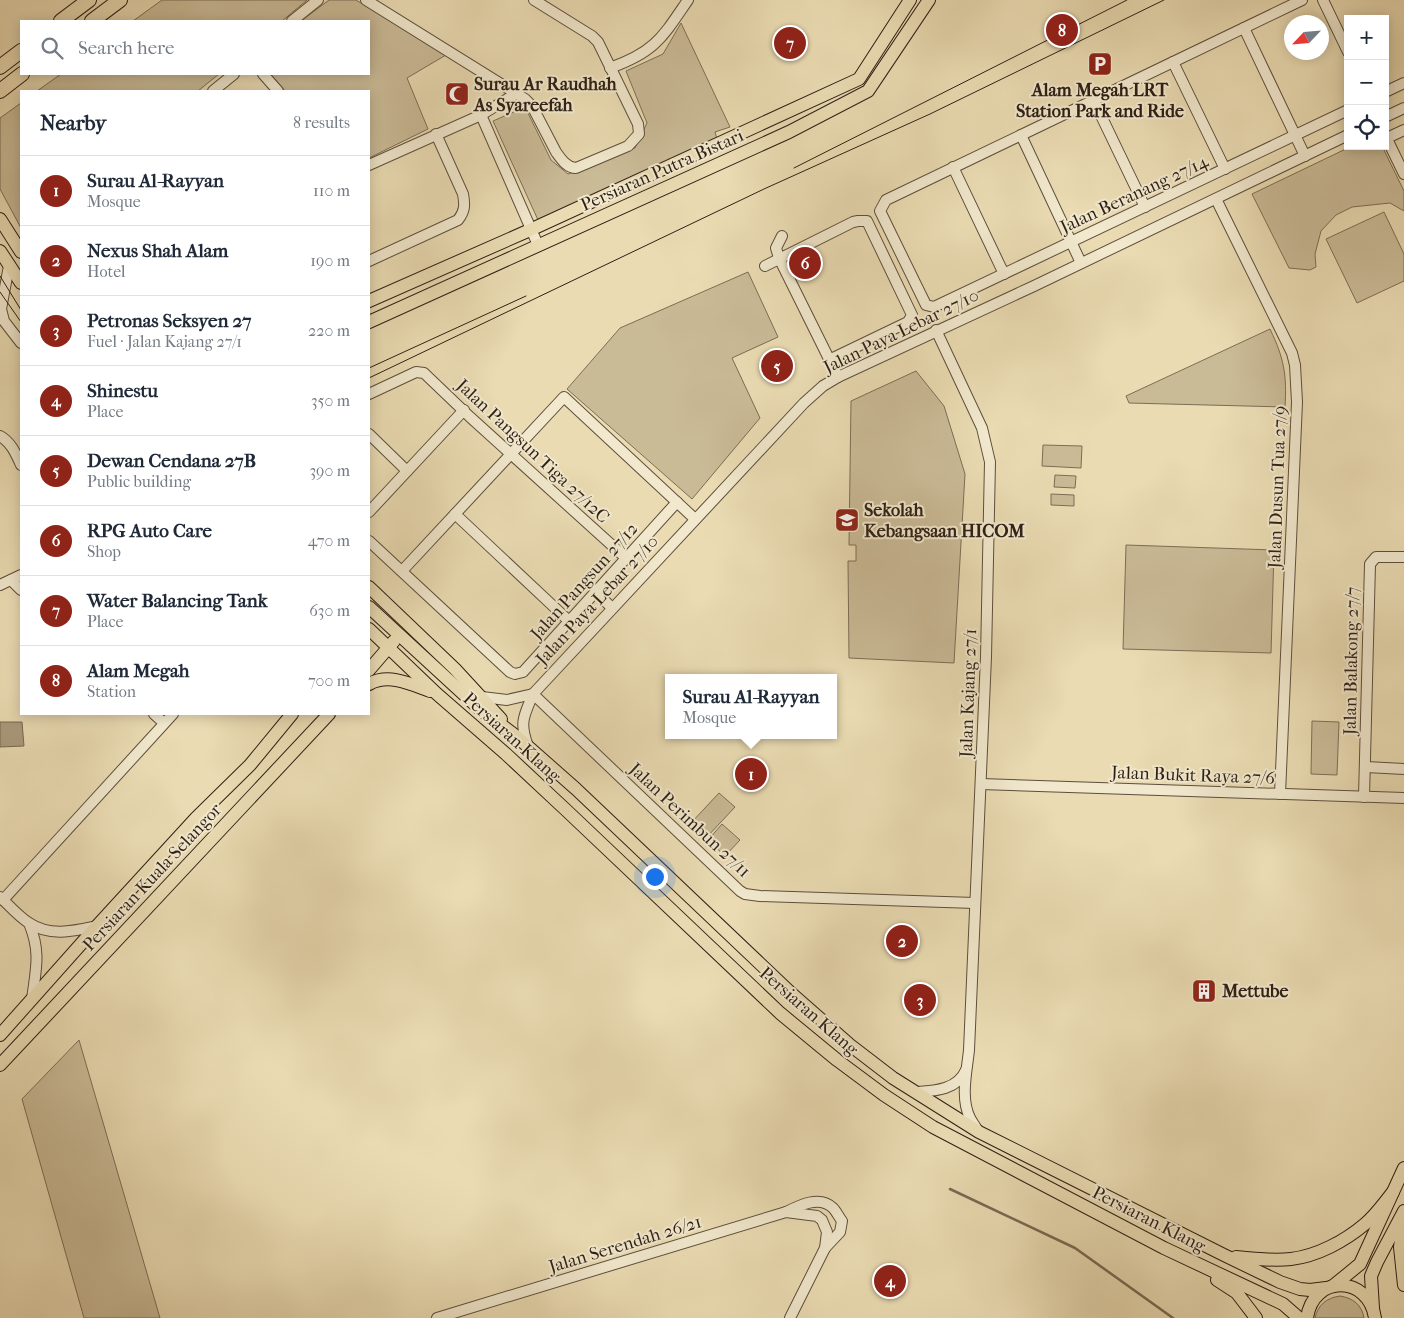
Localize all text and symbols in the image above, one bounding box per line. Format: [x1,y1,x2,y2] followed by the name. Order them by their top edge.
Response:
[1046,11,1078,49] pin: 8
[1284,15,1329,60] north arrow
[1344,15,1389,150] map controls
[1344,15,1389,60] button: +
[20,20,370,75] search box
[774,24,806,62] pin: 7
[38,34,66,62] icon: search
[78,37,174,59] text: Search here
[1087,51,1113,77] parking icon: Alam Megah LRT Station Park and Ride
[1344,60,1389,105] button: −
[473,74,618,116] place label: Surau Ar Raudhah As Syareefah
[1016,80,1184,122] place label: Alam Megah LRT Station Park and Ride
[444,81,470,107] mosque icon: Surau Ar Raudhah As Syareefah
[1344,105,1389,150] button: locate
[40,111,106,135] text: Nearby
[293,113,350,132] text: 8 results
[577,125,748,216] street label: Persiaran Putra Bistari
[1055,151,1212,239] street label: Jalan Beranang 27/14
[87,170,224,192] text: Surau Al-Rayyan
[53,181,59,200] text: 1
[313,181,350,200] text: 110 m
[87,192,141,211] text: Mosque
[87,240,228,262] text: Nexus Shah Alam
[789,244,821,282] pin: 6
[52,251,60,270] text: 2
[310,251,350,270] text: 190 m
[87,262,125,281] text: Hotel
[818,285,982,379] street label: Jalan Paya Lebar 27/10
[87,310,252,332] text: Petronas Seksyen 27
[53,321,59,340] text: 3
[308,321,350,340] text: 220 m
[87,332,242,351] text: Fuel · Jalan Kajang 27/1
[761,347,793,385] pin: 5
[450,374,613,528] street label: Jalan Pangsun Tiga 27/12C
[87,380,158,402] text: Shinestu
[51,391,61,410] text: 4
[311,391,350,410] text: 350 m
[87,402,123,421] text: Place
[1264,405,1291,571] street label: Jalan Dusun Tua 27/9
[87,450,256,472] text: Dewan Cendana 27B
[53,461,59,480] text: 5
[309,461,350,480] text: 390 m
[87,472,191,491] text: Public building
[864,500,1025,542] place label: Sekolah Kebangsaan HICOM
[834,507,860,533] school or university icon: Sekolah Kebangsaan HICOM
[525,518,642,646] street label: Jalan Pangsun 27/12
[87,520,212,542] text: RPG Auto Care
[52,531,60,550] text: 6
[308,531,350,550] text: 470 m
[530,531,663,671] street label: Jalan Paya Lebar 27/10
[87,542,121,561] text: Shop
[1340,586,1363,737] street label: Jalan Balakong 27/7
[87,590,268,612] text: Water Balancing Tank
[52,601,60,620] text: 7
[309,601,350,620] text: 630 m
[87,612,123,631] text: Place
[956,628,981,760] street label: Jalan Kajang 27/1
[87,660,189,682] text: Alam Megah
[52,671,60,690] text: 8
[308,671,350,690] text: 700 m
[665,674,837,739] popup
[87,682,136,701] text: Station
[682,686,820,708] text: Surau Al-Rayyan
[459,688,565,787] street label: Persiaran Klang
[682,708,736,727] text: Mosque
[735,755,767,793] pin: 1
[625,758,755,882] street label: Jalan Perimbun 27/11
[1109,762,1275,789] street label: Jalan Bukit Raya 27/6
[79,799,226,955] street label: Persiaran Kuala Selangor
[642,864,668,890] your location
[886,922,918,960] pin: 2
[755,963,863,1060] street label: Persiaran Klang
[1191,978,1217,1004] building icon: Mettube
[904,981,936,1019] pin: 3
[1221,981,1289,1002] place label: Mettube
[1089,1182,1209,1257] street label: Persiaran Klang
[544,1211,704,1278] street label: Jalan Serendah 26/21
[874,1262,906,1300] pin: 4

